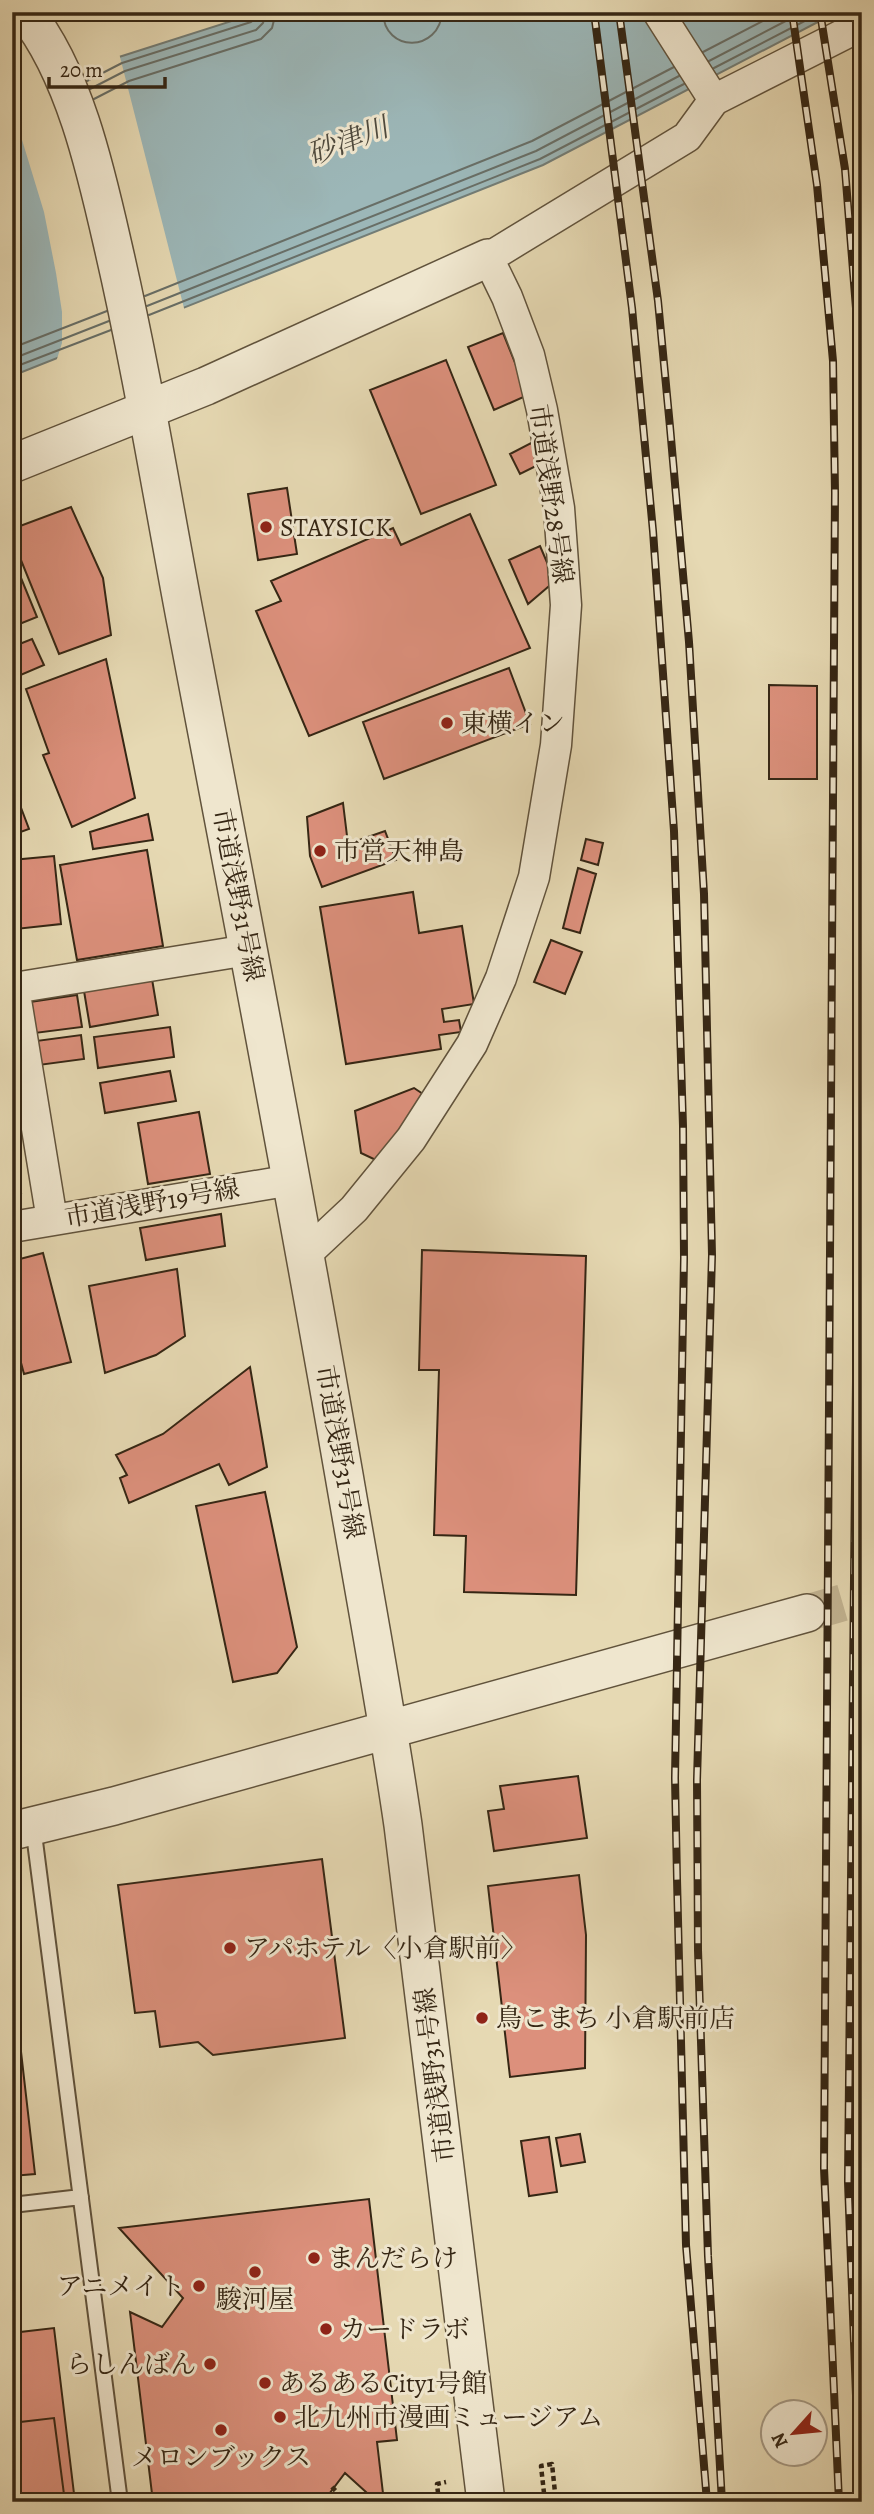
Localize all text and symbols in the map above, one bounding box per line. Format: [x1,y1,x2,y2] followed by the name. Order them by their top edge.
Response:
[49,46,164,90] scale bar
[60,56,103,84] text: 20 m
[302,107,397,174] water label: 砂津川
[521,402,581,586] street label: 市道浅野28号線
[280,510,392,545] place label: STAYSICK
[258,519,274,535] marker: STAYSICK
[461,706,565,741] place label: 東横イン
[439,715,455,731] marker: 東横イン
[204,805,272,985] street label: 市道浅野31号線
[334,834,464,869] place label: 市営天神島
[312,843,328,859] marker: 市営天神島
[62,1170,242,1236] street label: 市道浅野19号線
[308,1362,372,1542] street label: 市道浅野31号線
[244,1931,527,1966] place label: アパホテル〈小倉駅前〉
[222,1940,238,1956] marker: アパホテル〈小倉駅前〉
[407,1986,463,2164] street label: 市道浅野31号線
[496,2001,735,2036] place label: 鳥こまち 小倉駅前店
[474,2010,490,2026] marker: 鳥こまち 小倉駅前店
[328,2241,458,2276] place label: まんだらけ
[306,2250,322,2266] marker: まんだらけ
[247,2264,263,2280] marker: 駿河屋
[57,2269,185,2304] place label: アニメイト
[191,2278,207,2294] marker: アニメイト
[216,2282,294,2317] place label: 駿河屋
[340,2312,470,2347] place label: カードラボ
[318,2321,334,2337] marker: カードラボ
[66,2347,196,2382] place label: らしんばん
[202,2356,218,2372] marker: らしんばん
[279,2366,487,2401] place label: あるあるCity1号館
[257,2375,273,2391] marker: あるあるCity1号館
[758,2398,828,2468] north arrow
[294,2400,603,2435] place label: 北九州市漫画ミュージアム
[272,2409,288,2425] marker: 北九州市漫画ミュージアム
[213,2422,229,2438] marker: メロンブックス
[765,2428,794,2452] text: N
[131,2440,311,2475] place label: メロンブックス

